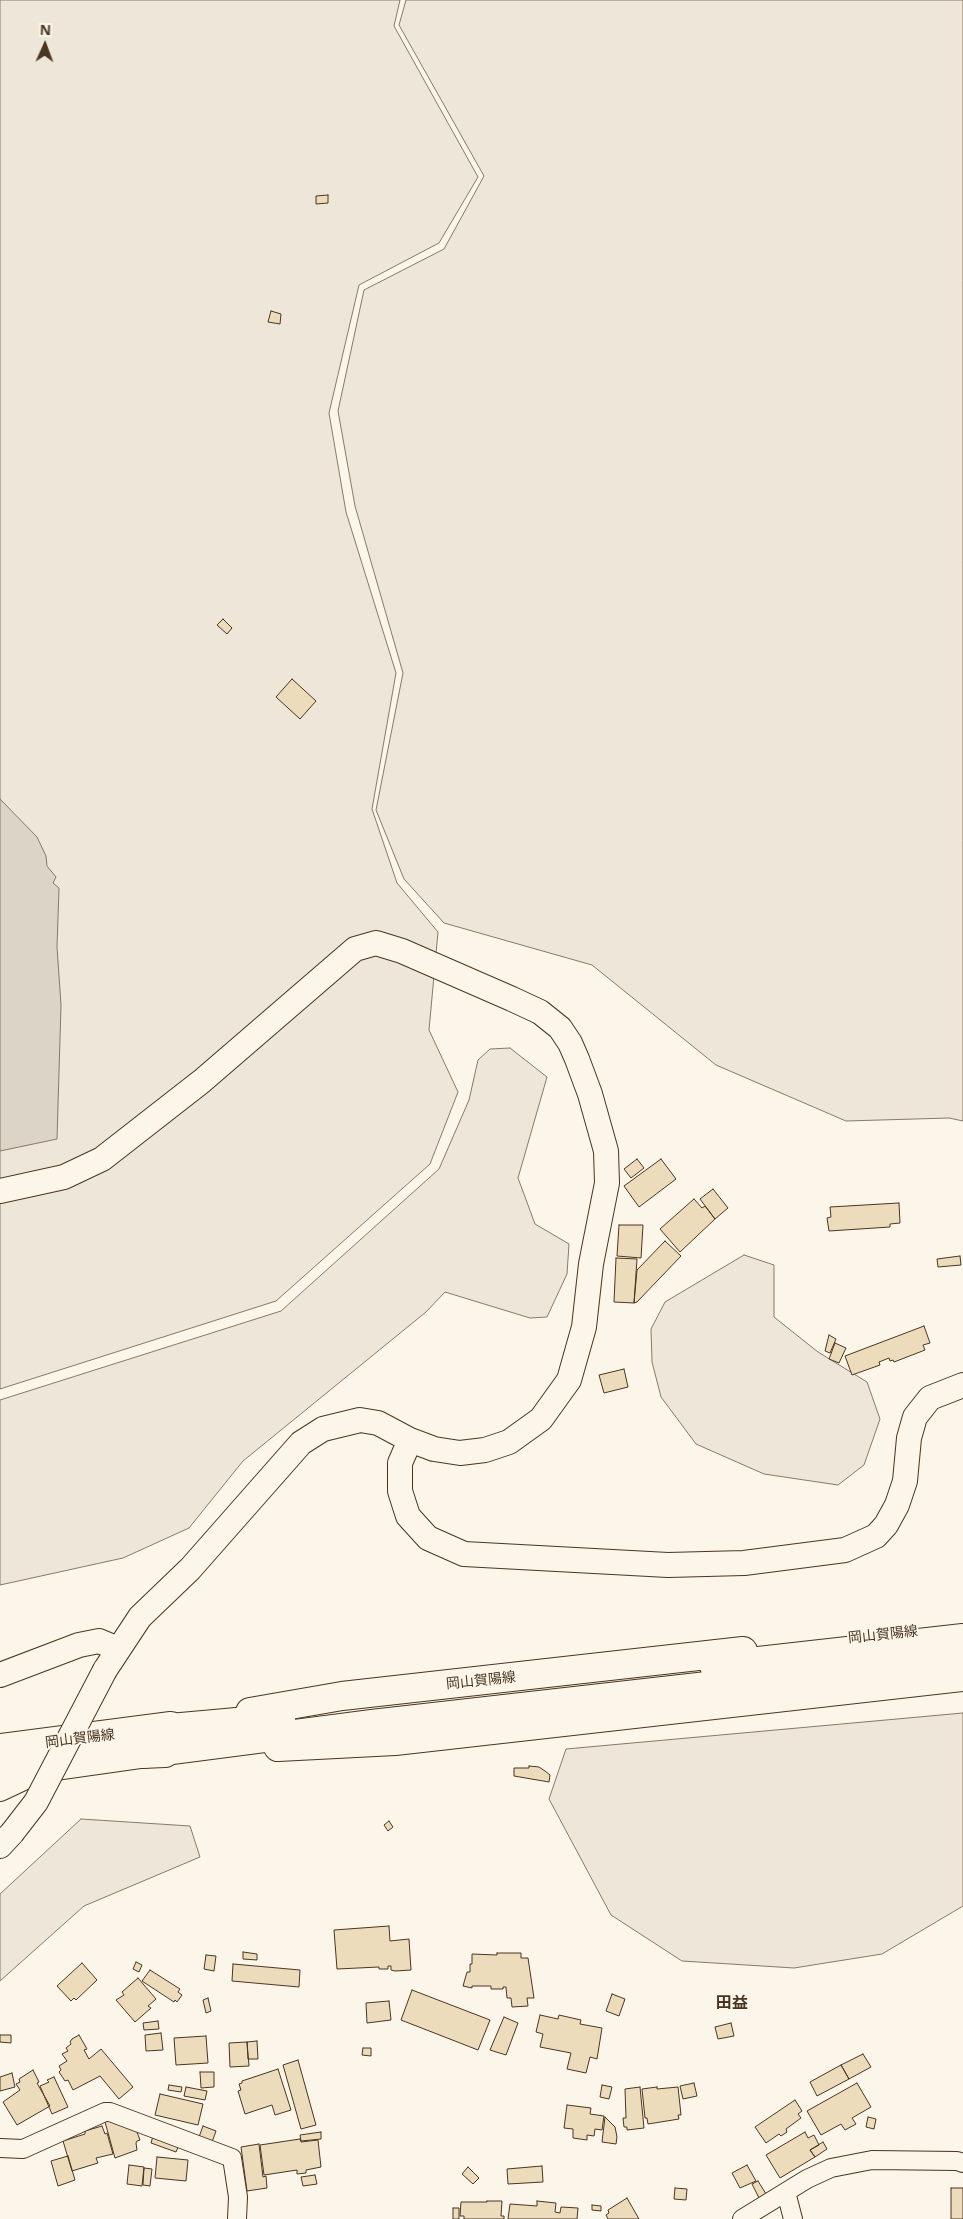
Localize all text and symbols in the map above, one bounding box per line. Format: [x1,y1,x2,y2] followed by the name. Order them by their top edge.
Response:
[20,20,70,70] north arrow
[40,20,52,39] text: N
[847,1623,919,1647] street label: 岡山賀陽線
[445,1669,517,1693] street label: 岡山賀陽線
[44,1726,116,1752] street label: 岡山賀陽線
[716,1993,748,2013] district label: 田益

